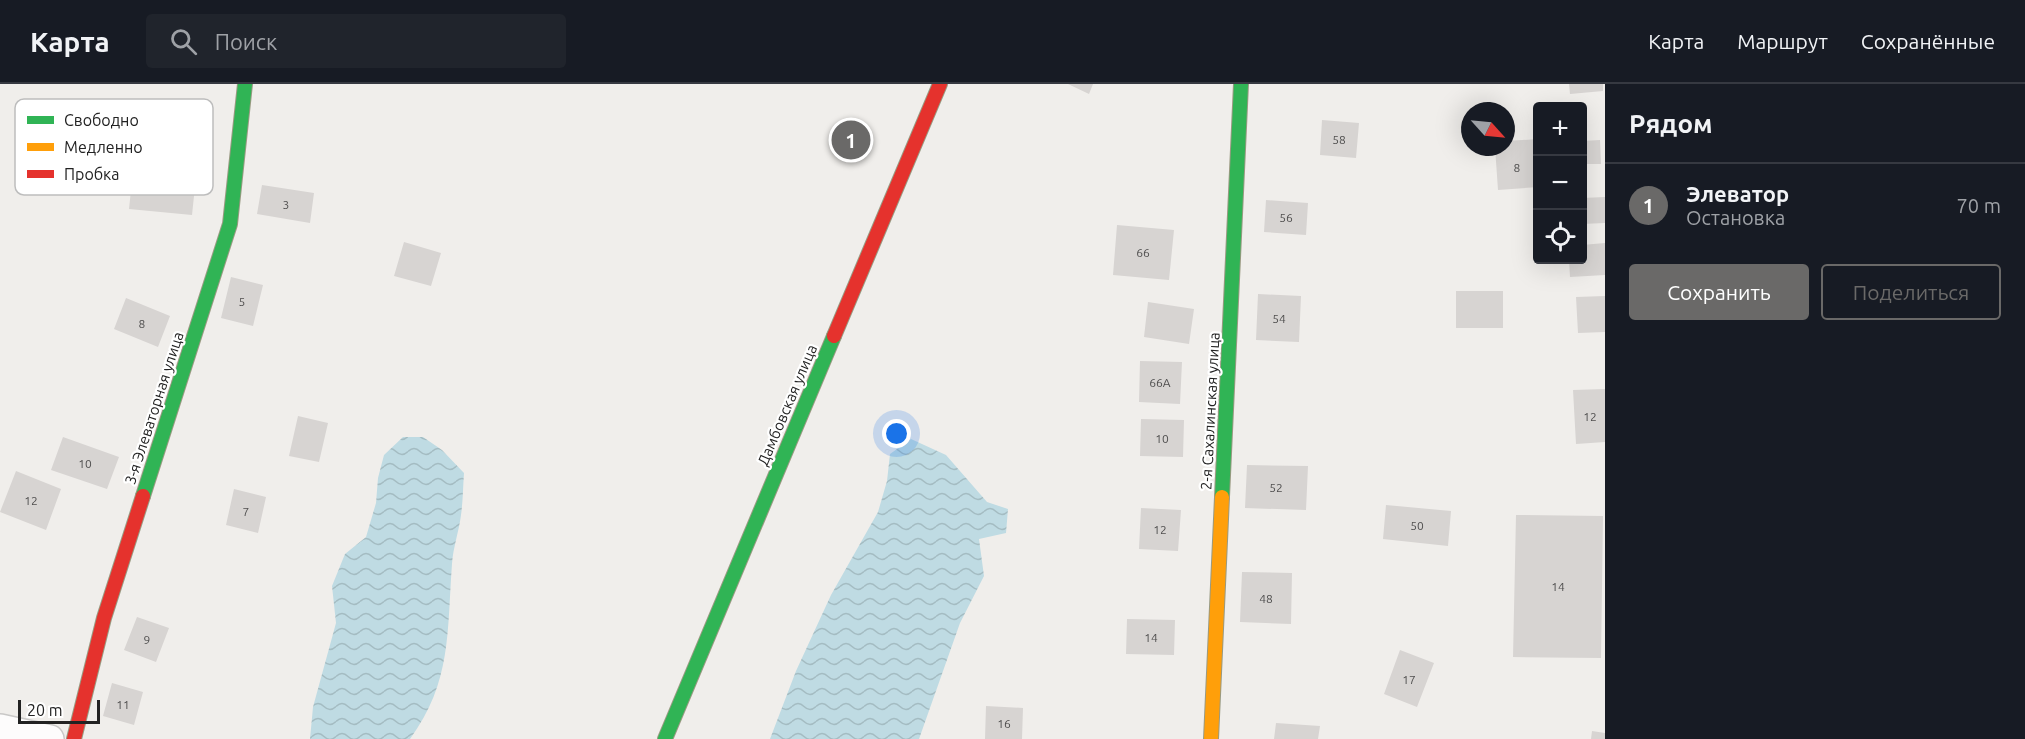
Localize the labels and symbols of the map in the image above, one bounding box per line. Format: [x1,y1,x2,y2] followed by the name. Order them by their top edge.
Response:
[15,99,213,195] legend
[1461,102,1515,156] north arrow
[64,111,139,129] text: Свободно
[832,118,870,162] pin: 1
[1332,133,1346,146] house number: 58
[64,138,143,156] text: Медленно
[1514,161,1521,174] house number: 8
[64,165,120,183] text: Пробка
[283,198,289,211] house number: 3
[1279,211,1293,224] house number: 56
[1136,246,1150,259] house number: 66
[239,295,245,308] house number: 5
[1272,312,1286,325] house number: 54
[139,317,146,330] house number: 8
[121,329,187,487] street label: 3-я Элеваторная улица
[1197,332,1223,490] street label: 2-я Сахалинская улица
[754,342,820,468] street label: Дамбовская улица
[1149,376,1171,389] house number: 66А
[1583,410,1597,423] house number: 12
[882,419,911,448] your location
[1155,432,1169,445] house number: 10
[78,457,92,470] house number: 10
[1269,481,1283,494] house number: 52
[24,494,38,507] house number: 12
[243,505,249,518] house number: 7
[1410,519,1424,532] house number: 50
[1153,523,1167,536] house number: 12
[1551,580,1565,593] house number: 14
[1259,592,1273,605] house number: 48
[1144,631,1158,644] house number: 14
[144,633,150,646] house number: 9
[1402,673,1416,686] house number: 17
[18,697,100,724] scale bar
[116,698,130,711] house number: 11
[997,717,1011,730] house number: 16

